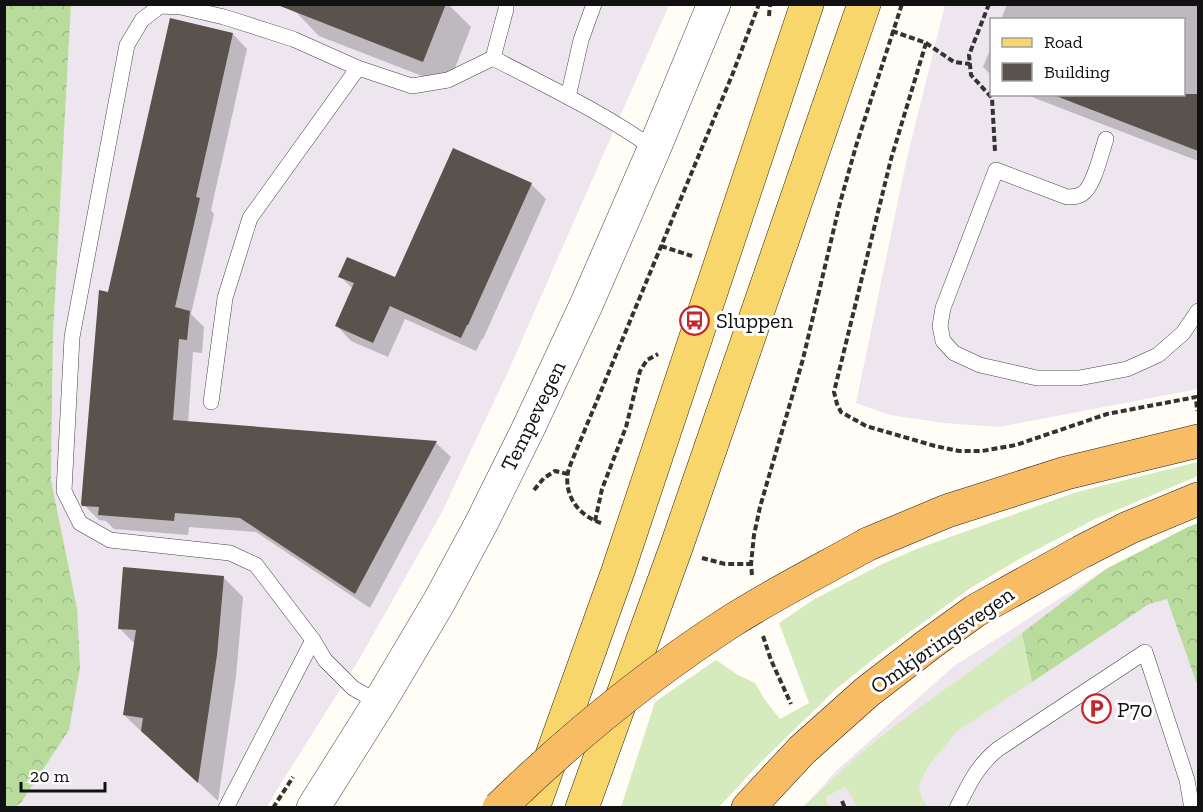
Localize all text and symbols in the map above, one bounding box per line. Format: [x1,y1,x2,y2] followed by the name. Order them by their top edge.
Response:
[990,18,1185,96] legend
[1044,31,1083,53] text: Road
[1044,61,1110,83] text: Building
[679,304,711,336] bus stop icon: Sluppen
[716,307,793,334] place label: Sluppen
[495,356,572,476] street label: Tempevegen
[865,580,1019,700] street label: Omkjøringsvegen
[1080,693,1112,725] parking icon: P70
[1117,696,1153,723] place label: P70
[21,755,105,793] scale bar
[30,765,70,787] text: 20 m

